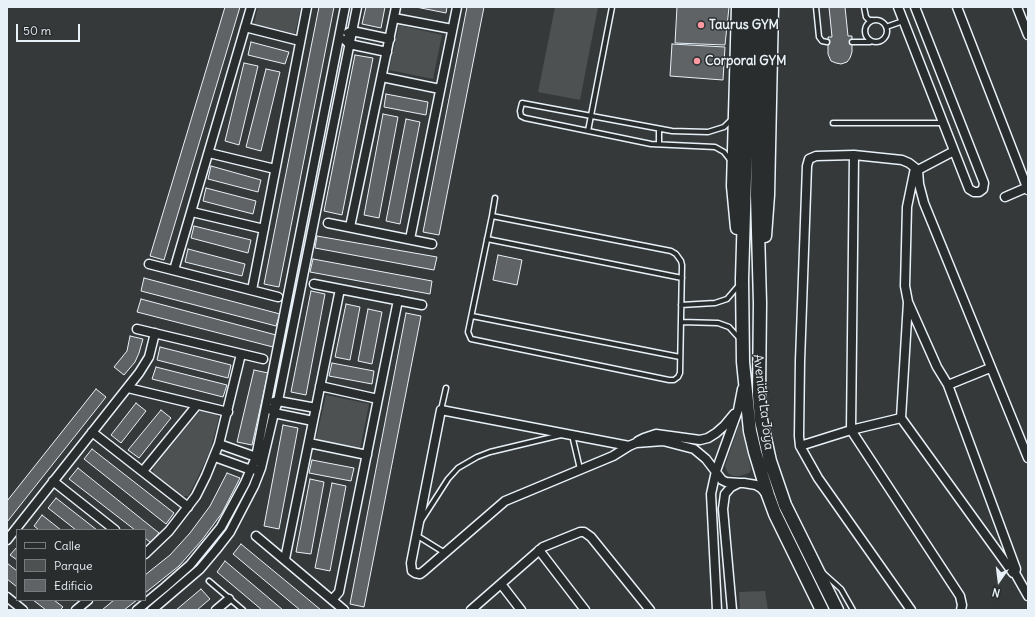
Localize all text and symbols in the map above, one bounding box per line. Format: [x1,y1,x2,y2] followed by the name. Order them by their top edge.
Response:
[18,16,82,42] scale bar
[709,17,779,33] place label: Taurus GYM
[696,20,706,30] marker: Taurus GYM
[23,23,51,38] text: 50 m
[705,53,786,69] place label: Corporal GYM
[692,56,702,66] marker: Corporal GYM
[749,353,777,451] street label: Avenida La Joya
[16,529,146,601] legend
[54,538,81,553] text: Calle
[54,558,93,573] text: Parque
[979,561,1019,601] north arrow
[54,578,93,593] text: Edificio
[991,585,1001,600] text: N

